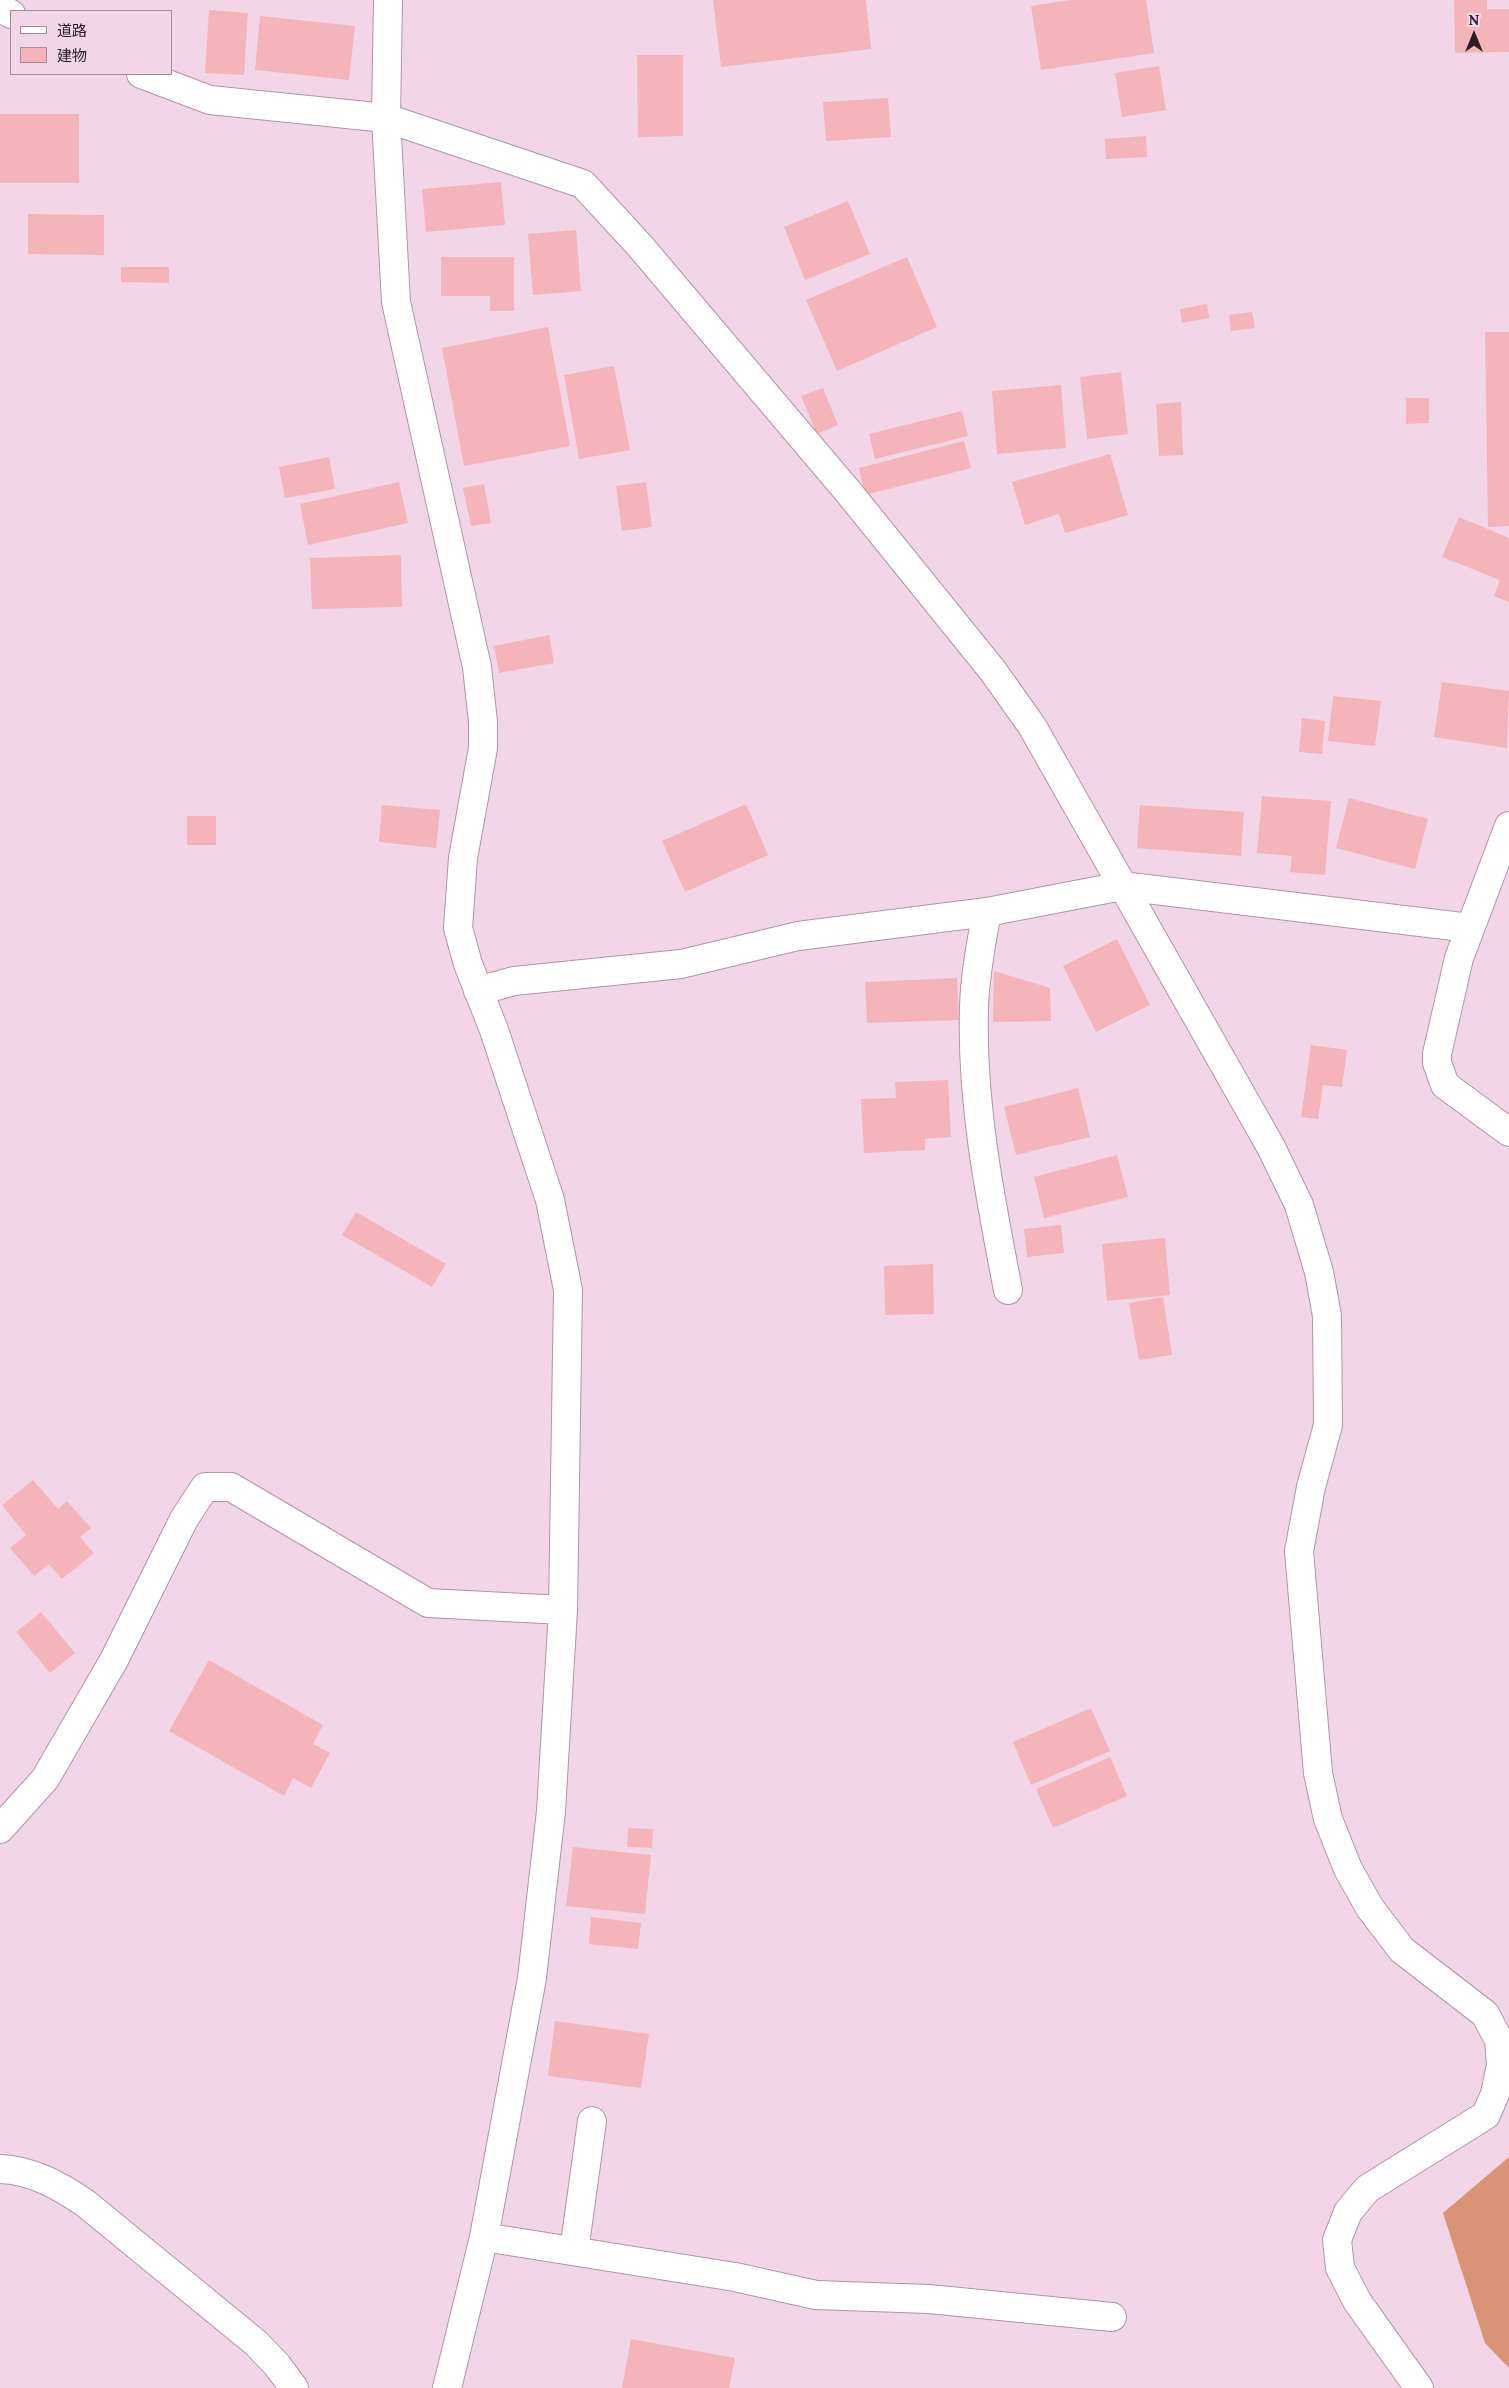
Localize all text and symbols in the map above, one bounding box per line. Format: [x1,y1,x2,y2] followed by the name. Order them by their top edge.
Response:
[10,10,172,75] legend
[1449,10,1499,60] north arrow
[1469,11,1479,29] text: N
[57,21,87,40] text: 道路
[57,46,87,65] text: 建物

